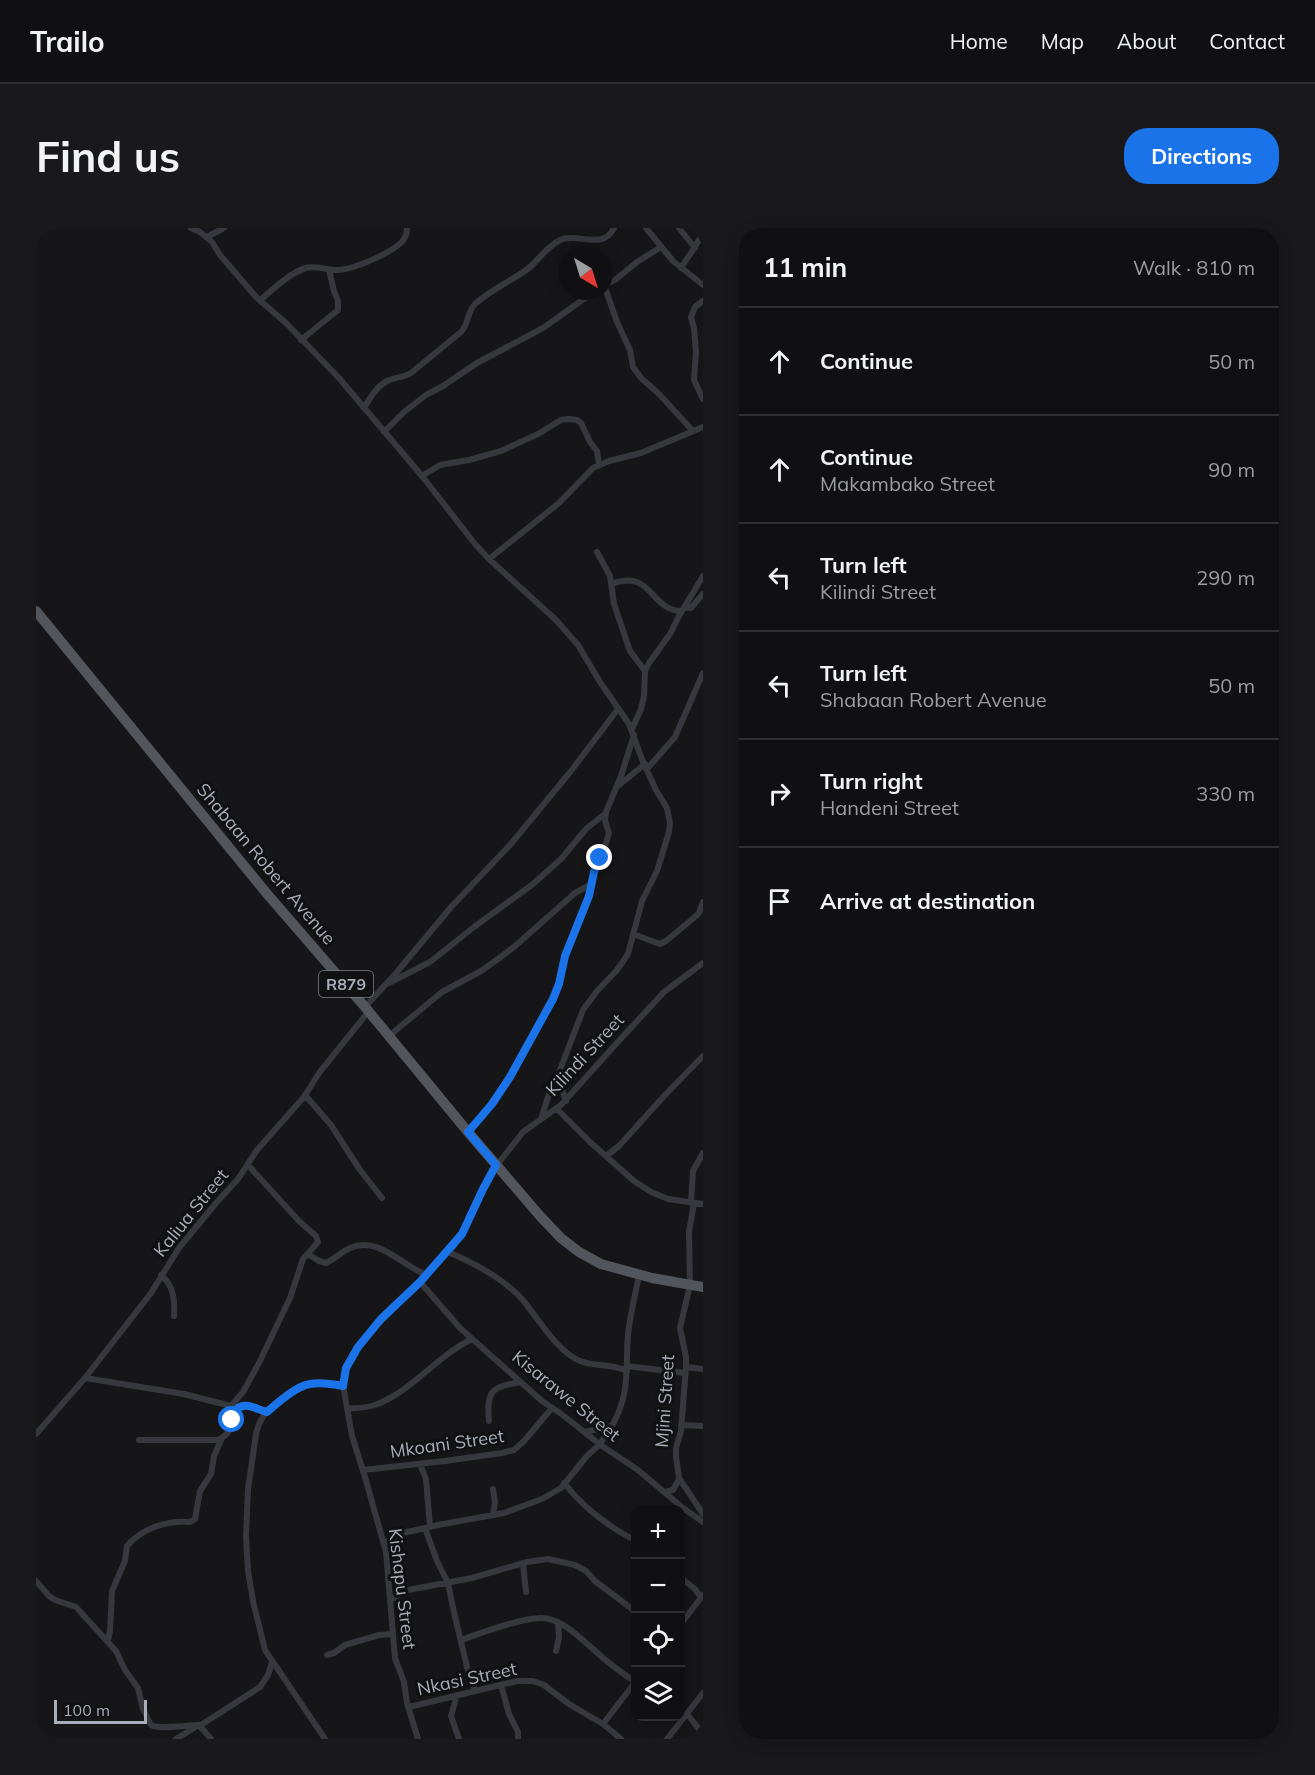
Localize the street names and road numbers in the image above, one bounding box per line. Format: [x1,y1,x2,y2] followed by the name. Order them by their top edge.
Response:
[192,778,341,949] street label: Shabaan Robert Avenue
[319,971,373,997] road number: R879
[541,1009,629,1101] street label: Kilindi Street
[148,1164,233,1261] street label: Kaliua Street
[508,1345,625,1446] street label: Kisarawe Street
[650,1354,679,1448] street label: Mjini Street
[388,1424,505,1463] street label: Mkoani Street
[384,1527,421,1651] street label: Kishapu Street
[415,1657,519,1700] street label: Nkasi Street

